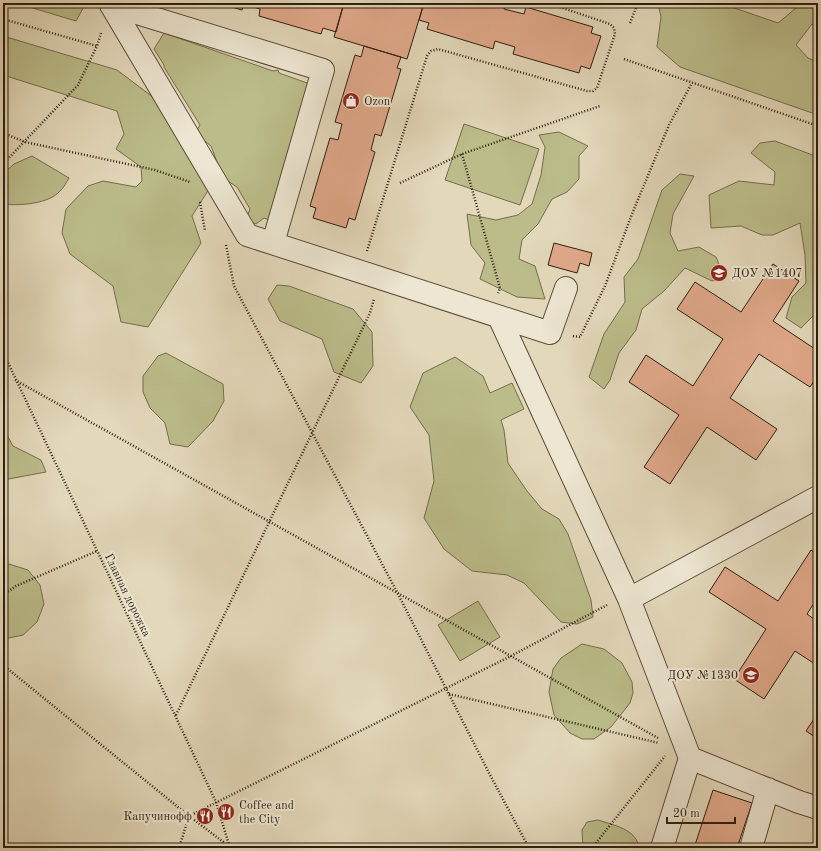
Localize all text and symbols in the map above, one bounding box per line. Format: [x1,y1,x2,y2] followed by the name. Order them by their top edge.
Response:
[341,91,361,111] shop icon: Ozon
[364,96,391,108] place label: Ozon
[709,263,729,283] school or university icon: ДОУ №1407
[732,268,803,280] place label: ДОУ №1407
[102,552,152,639] street label: Главная дорожка
[741,665,761,685] school or university icon: ДОУ №1330
[667,670,738,682] place label: ДОУ №1330
[667,799,735,825] scale bar
[239,800,294,826] place label: Coffee and the City
[216,802,236,822] restaurant icon: Coffee and the City
[195,806,215,826] restaurant icon: Капучинофф
[673,808,700,820] text: 20 m
[123,811,192,823] place label: Капучинофф

